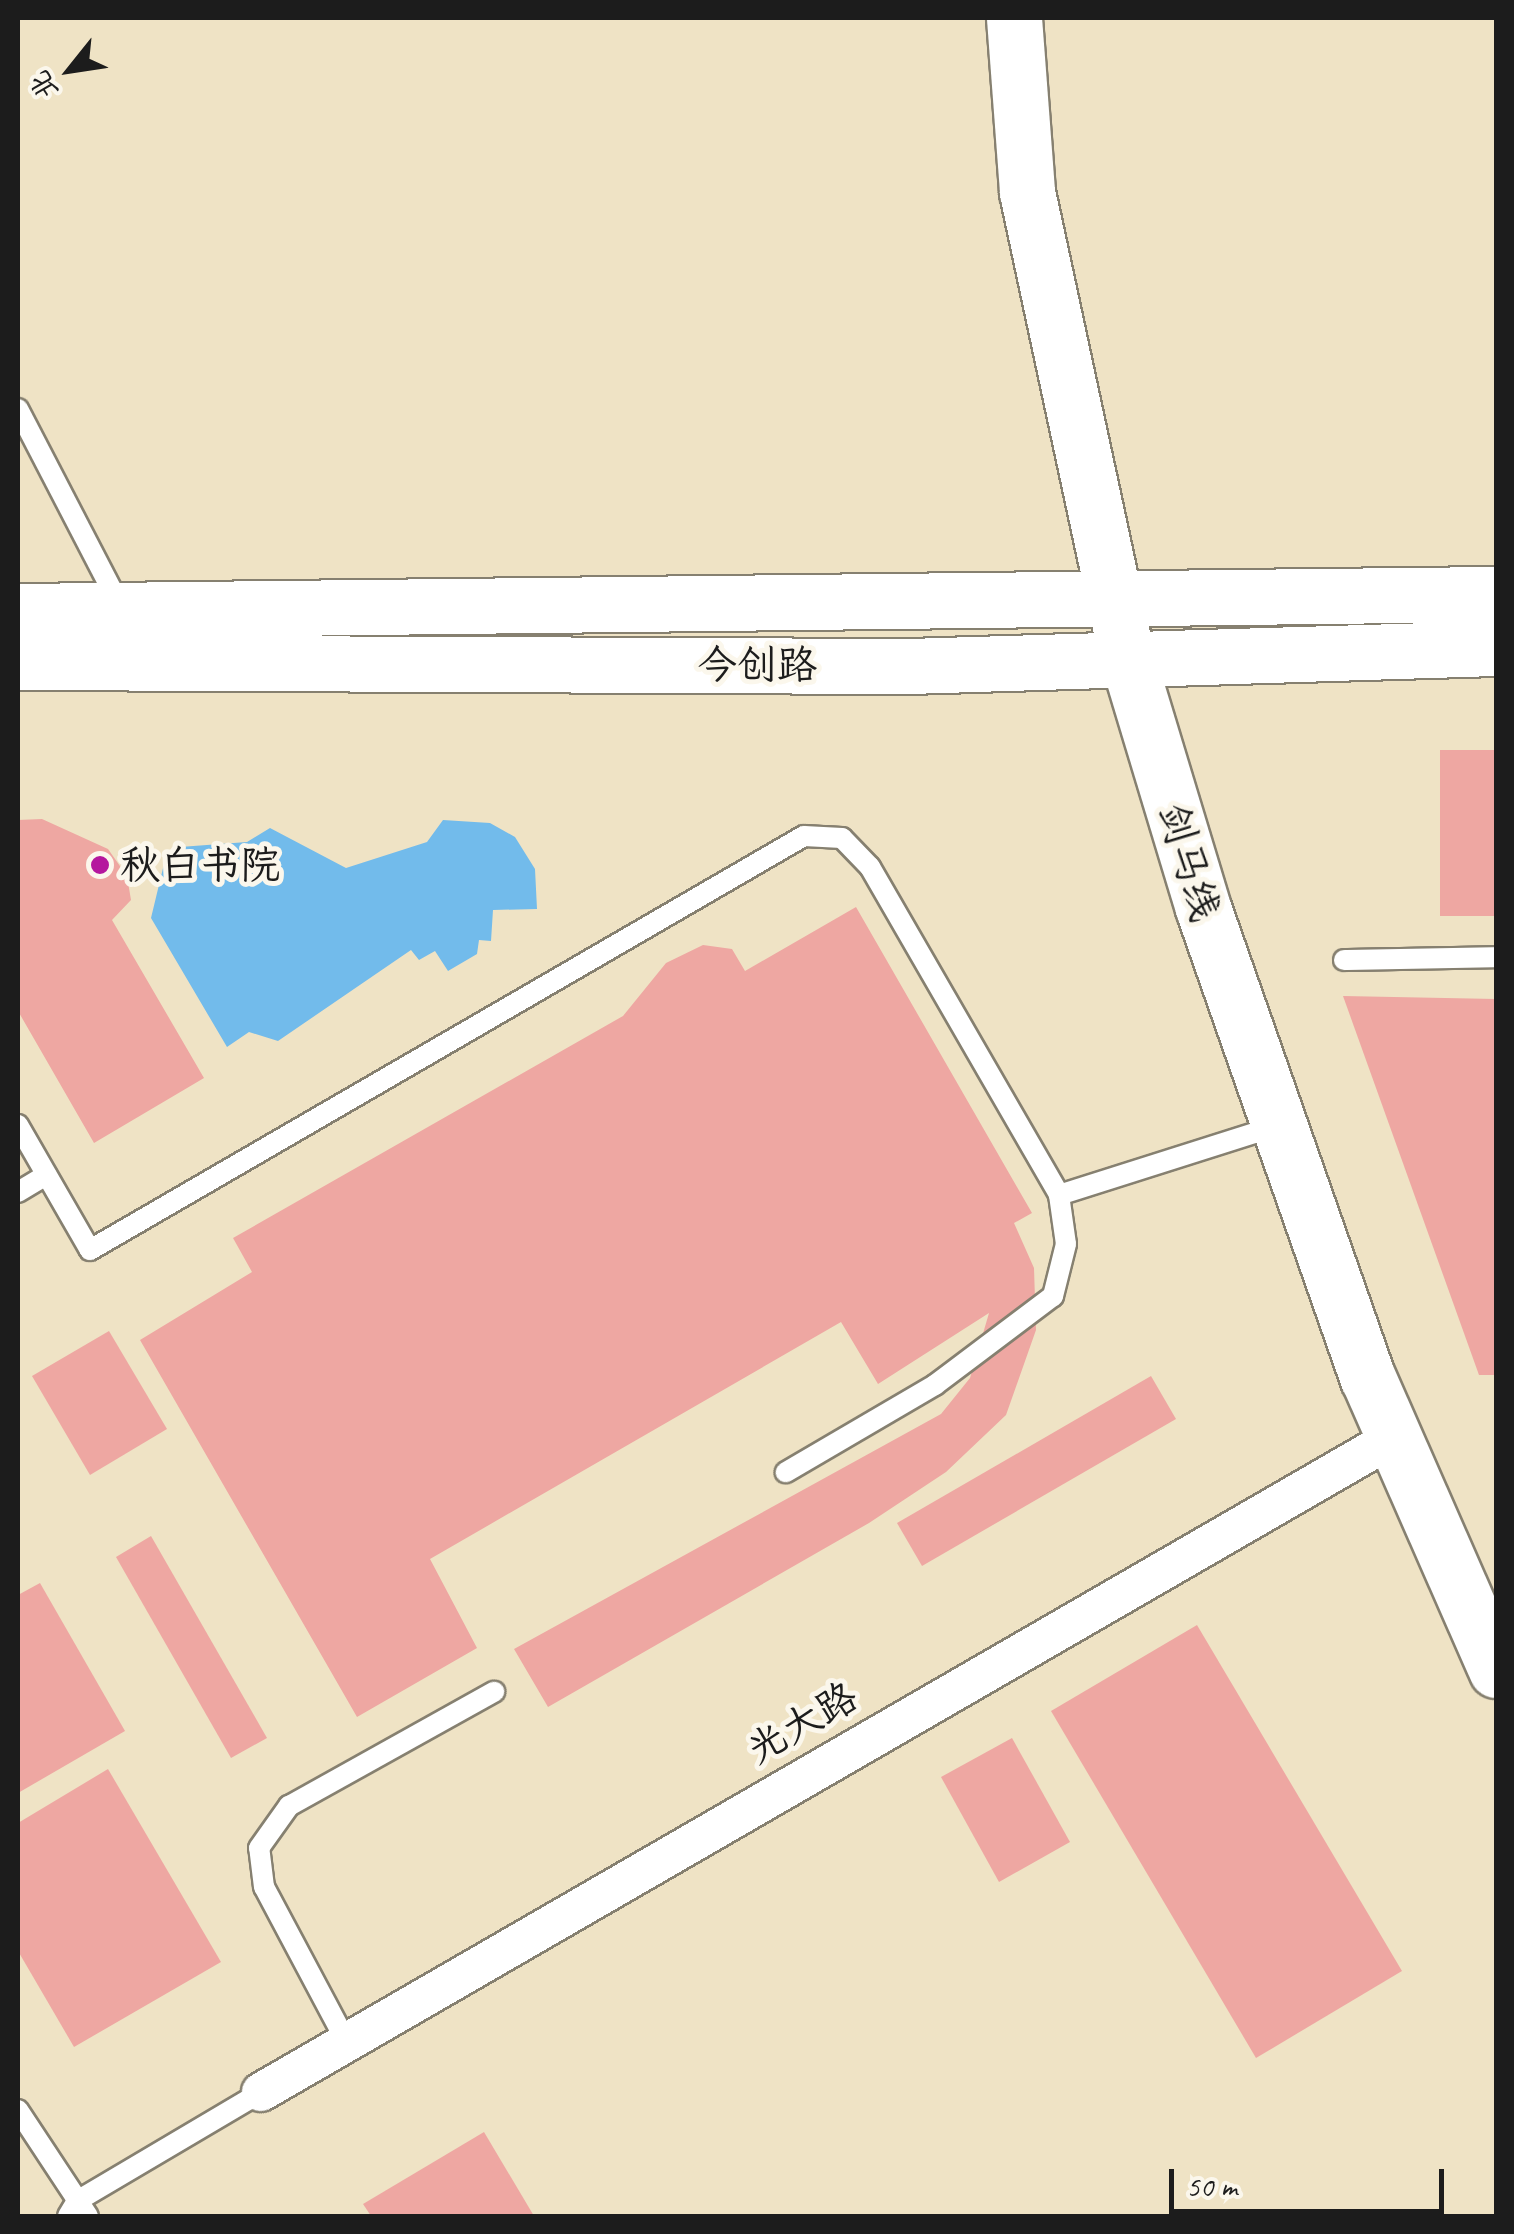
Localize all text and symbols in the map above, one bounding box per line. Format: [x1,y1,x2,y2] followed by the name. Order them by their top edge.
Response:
[20,20,120,120] north arrow
[21,64,66,106] text: 北
[697,641,817,689] street label: 今创路
[1149,798,1229,926] street label: 剑马线
[120,841,280,889] place label: 秋白书院
[89,854,111,876] marker: 秋白书院
[738,1672,866,1774] street label: 光大路
[1174,2149,1449,2211] scale bar
[1186,2167,1237,2205] text: 50 m

